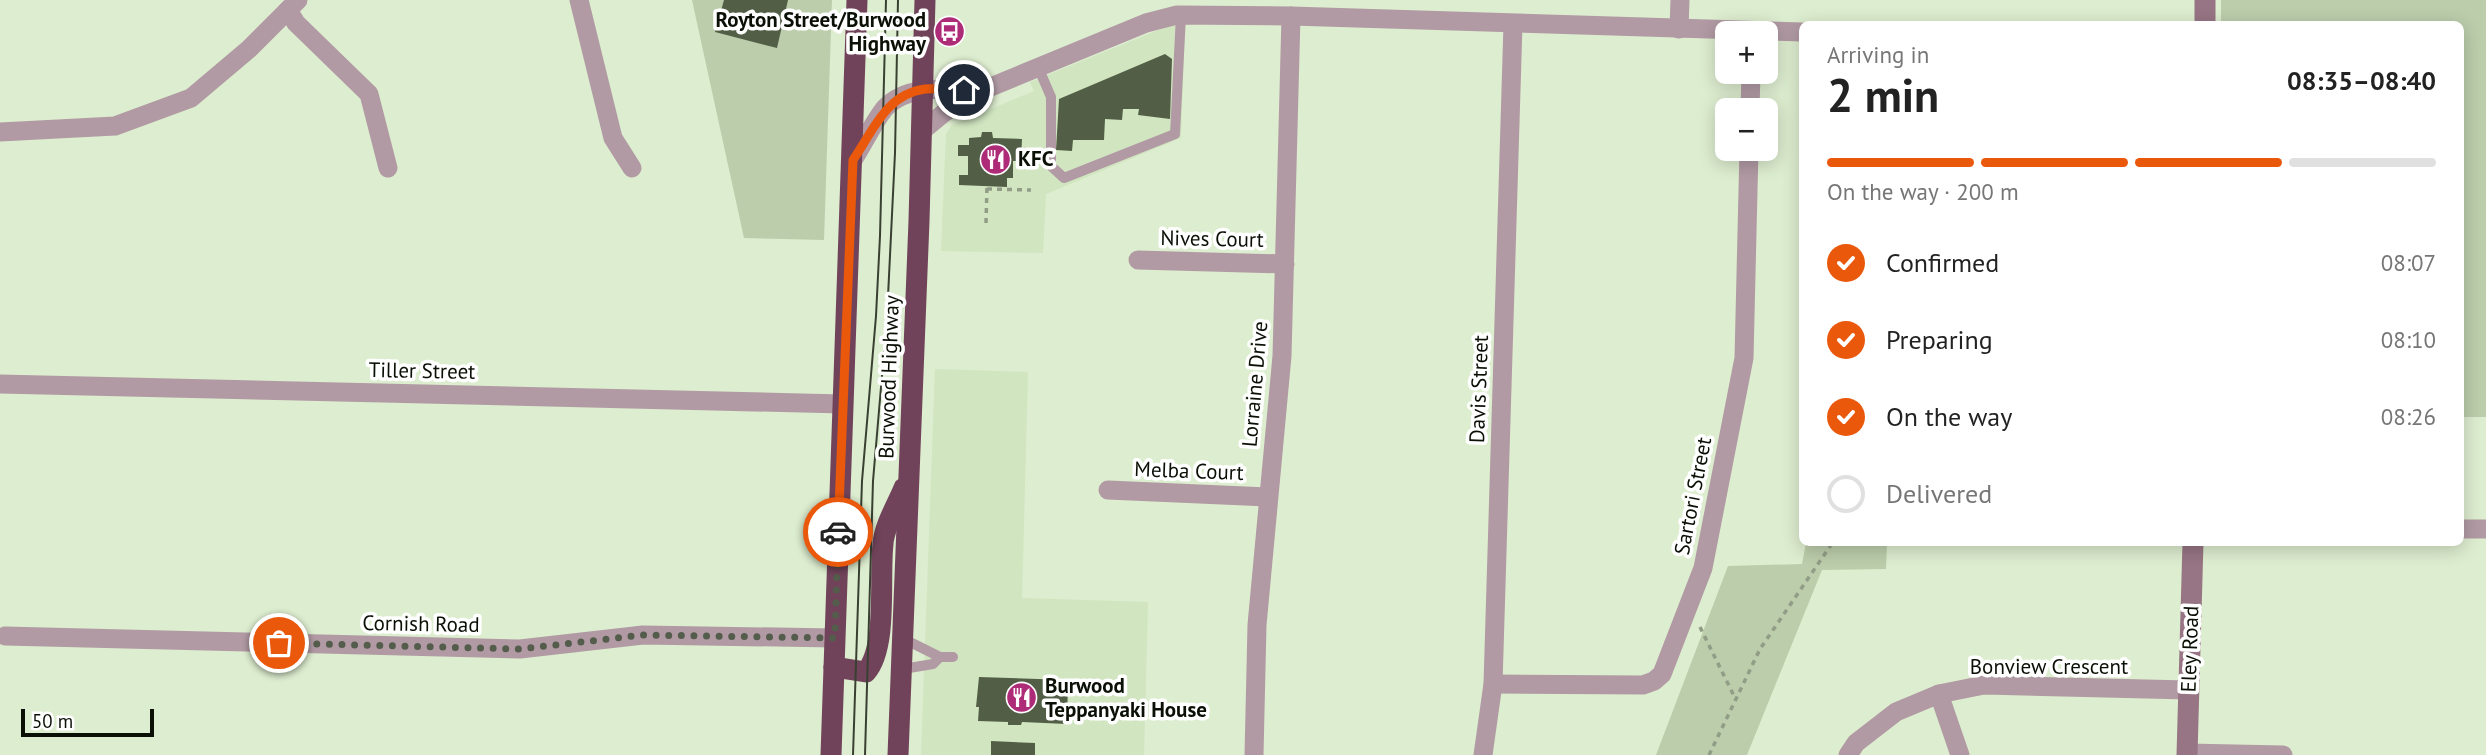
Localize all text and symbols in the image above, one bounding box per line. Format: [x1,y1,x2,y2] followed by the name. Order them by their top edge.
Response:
[716,6,927,57] place label: Royton Street/Burwood Highway
[932,15,966,49] bus stop icon: Royton Street/Burwood Highway
[1715,21,1778,161] map controls
[1715,21,1778,84] button: +
[1827,40,1929,69] text: Arriving in
[934,60,994,120] pin
[2287,64,2436,97] text: 08:35–08:40
[1827,65,1939,125] text: 2 min
[945,71,983,109] icon: home
[1715,98,1778,161] button: −
[978,142,1012,176] restaurant icon: KFC
[1018,145,1054,172] place label: KFC
[1827,177,2019,206] text: On the way · 200 m
[1160,224,1264,253] street label: Nives Court
[1827,244,1865,282] icon: check
[1886,246,1999,279] text: Confirmed
[2381,248,2436,277] text: 08:07
[872,295,905,459] street label: Burwood Highway
[1236,320,1273,448] street label: Lorraine Drive
[1827,321,1865,359] icon: check
[1886,323,1993,356] text: Preparing
[2381,325,2436,354] text: 08:10
[1463,335,1494,443] street label: Davis Street
[368,356,476,385] street label: Tiller Street
[1827,398,1865,436] icon: check
[1886,400,2012,433] text: On the way
[2381,402,2436,431] text: 08:26
[1668,435,1717,557] street label: Sartori Street
[1134,455,1244,486] street label: Melba Court
[1886,477,1992,510] text: Delivered
[803,497,873,567] courier
[819,513,857,551] icon: car
[2174,605,2205,693] street label: Eley Road
[362,609,480,638] street label: Cornish Road
[249,613,309,673] pin
[260,624,298,662] icon: bag
[1970,653,2128,680] street label: Bonview Crescent
[1045,672,1207,723] place label: Burwood Teppanyaki House
[1005,681,1039,715] restaurant icon: Burwood Teppanyaki House
[21,706,154,738] scale bar
[32,709,73,733] text: 50 m

